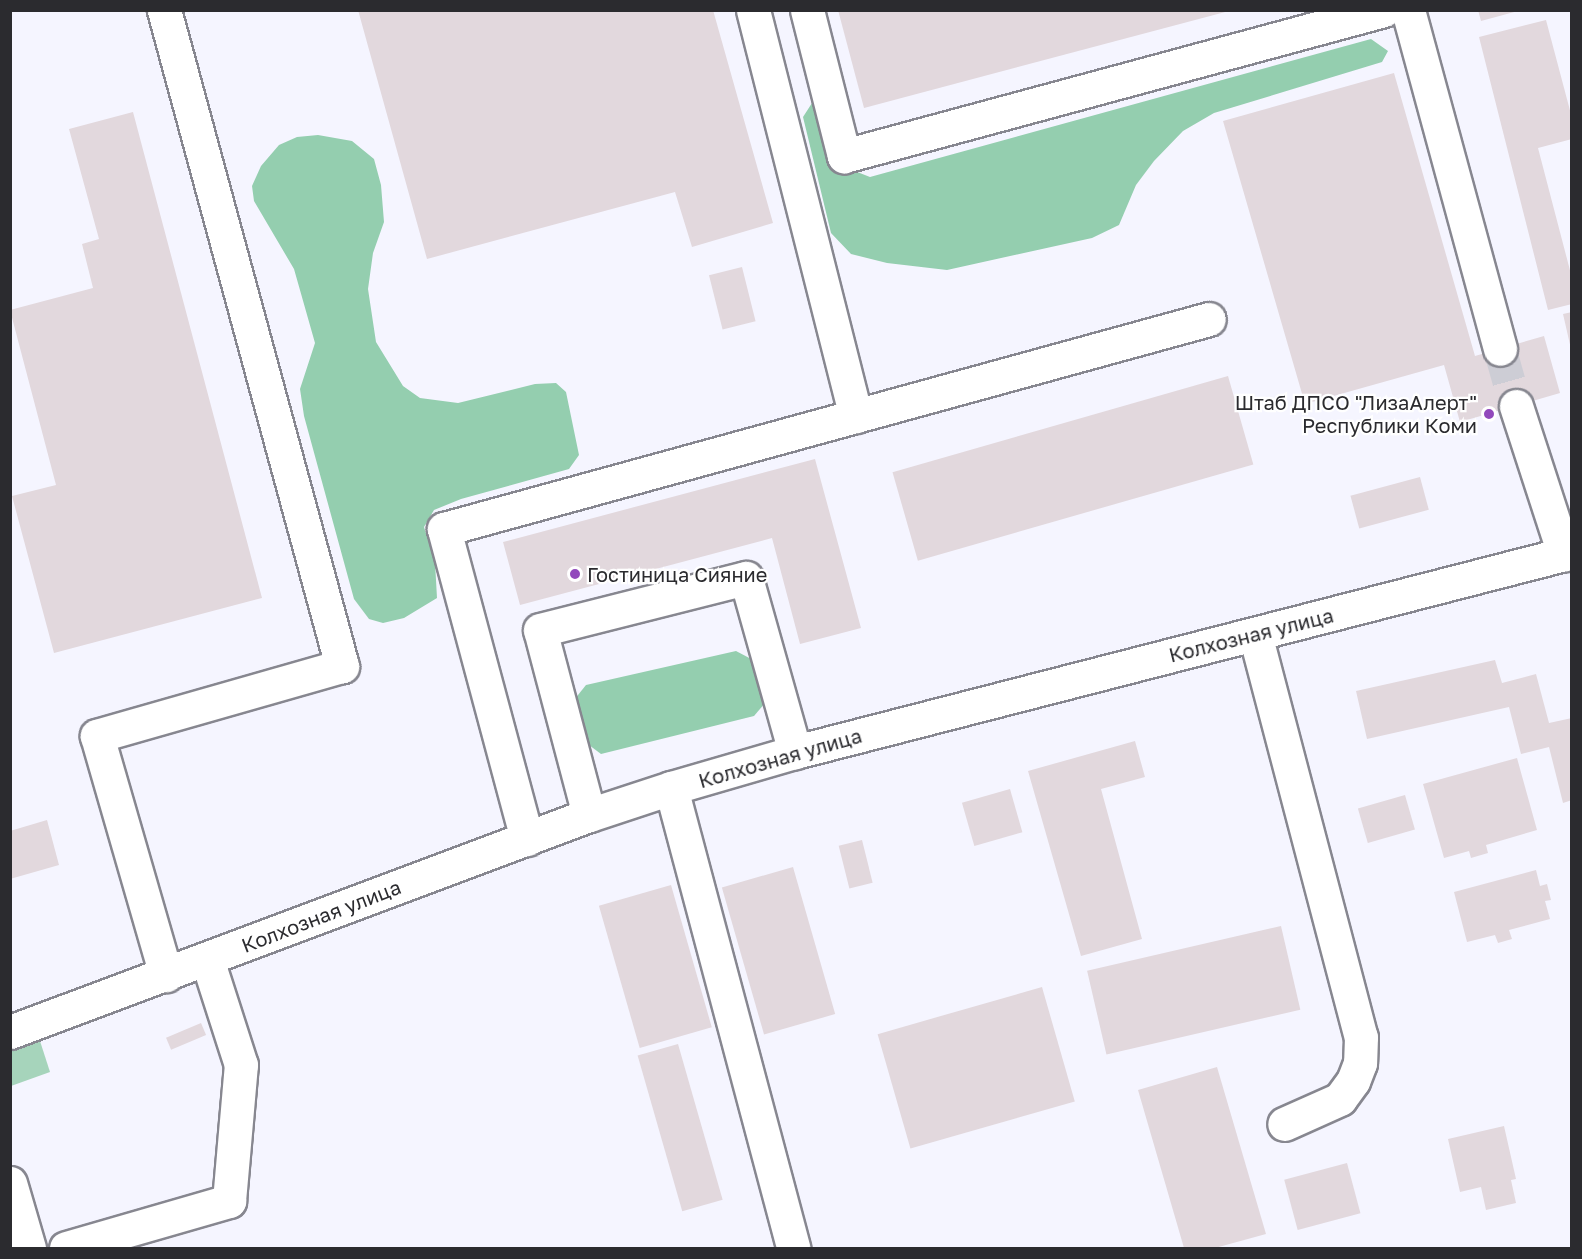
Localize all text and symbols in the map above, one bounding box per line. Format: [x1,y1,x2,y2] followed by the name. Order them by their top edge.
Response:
[1235,390,1477,437] place label: Штаб ДПСО "ЛизаАлерт" Республики Коми
[1482,407,1496,421] marker: Штаб ДПСО "ЛизаАлерт" Республики Коми
[587,562,767,586] place label: Гостиница Сияние
[568,567,582,581] marker: Гостиница Сияние
[1166,603,1336,667] street label: Колхозная улица
[696,723,864,793] street label: Колхозная улица
[238,875,404,957] street label: Колхозная улица

